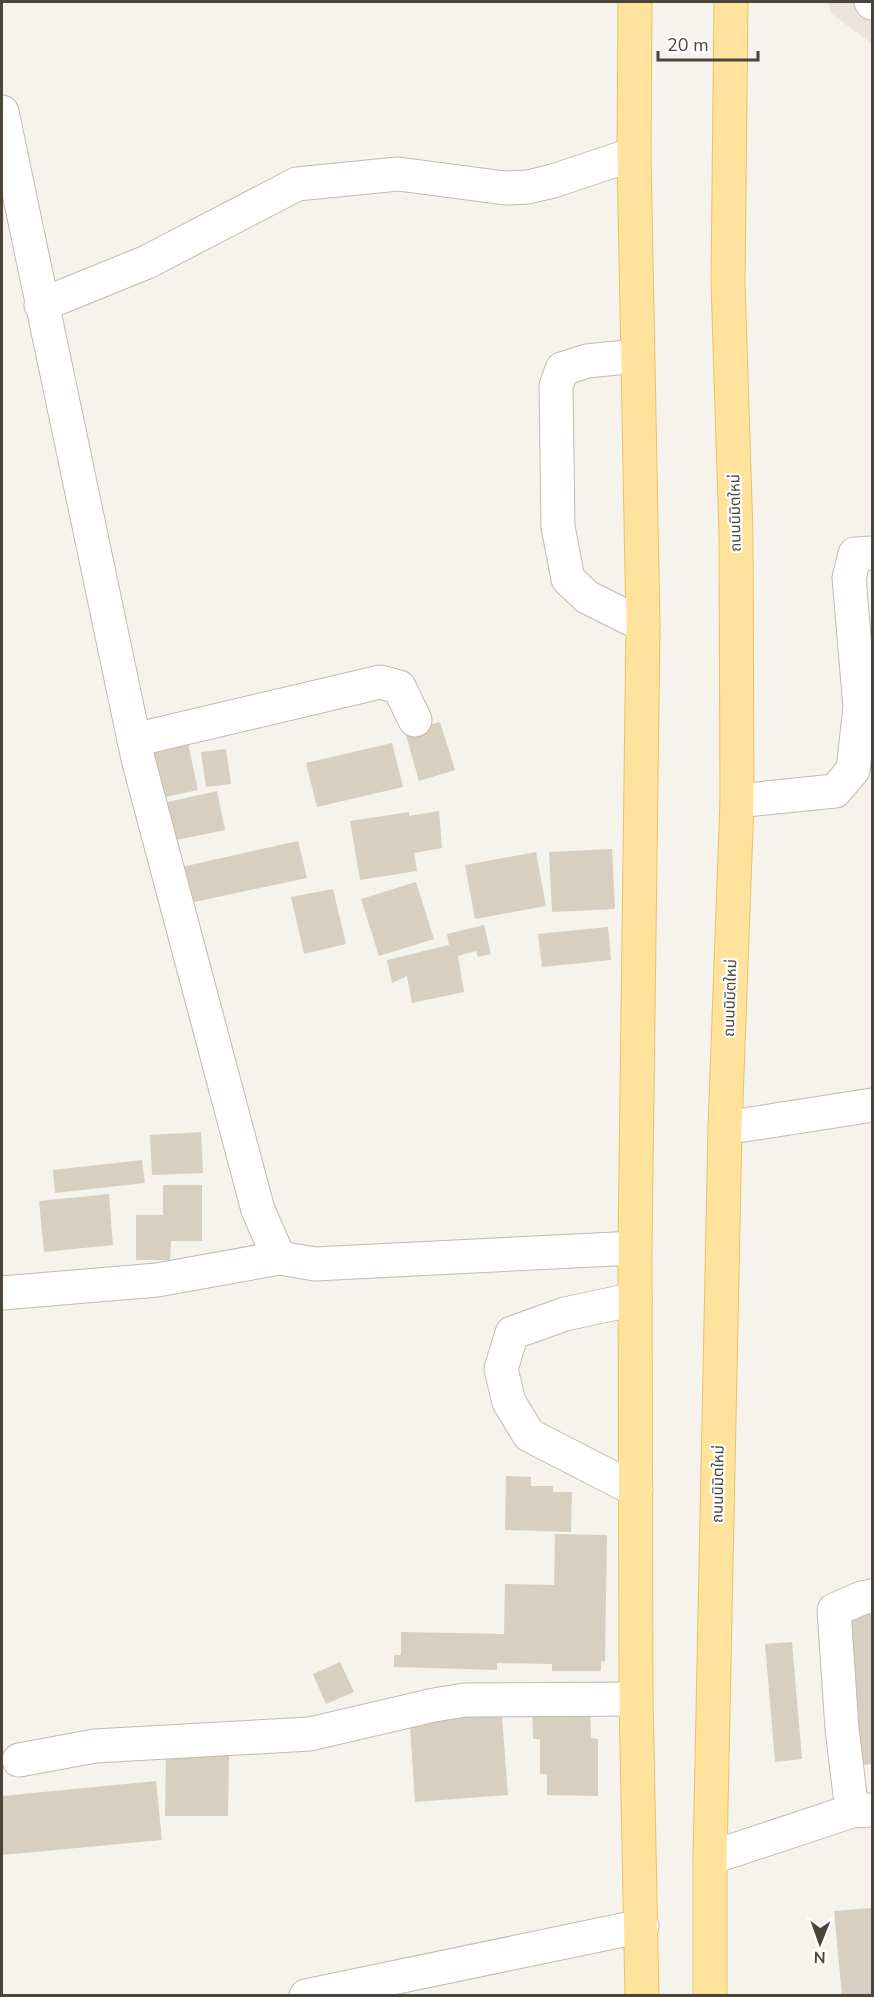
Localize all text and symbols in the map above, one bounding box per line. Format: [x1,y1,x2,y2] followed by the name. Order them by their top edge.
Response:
[658,24,758,62] scale bar
[667,33,709,57] text: 20 m
[724,474,746,552] street label: ถนนนิมิตใหม่
[719,959,741,1037] street label: ถนนนิมิตใหม่
[707,1445,729,1523] street label: ถนนนิมิตใหม่
[790,1913,850,1973] north arrow
[814,1946,826,1968] text: N

